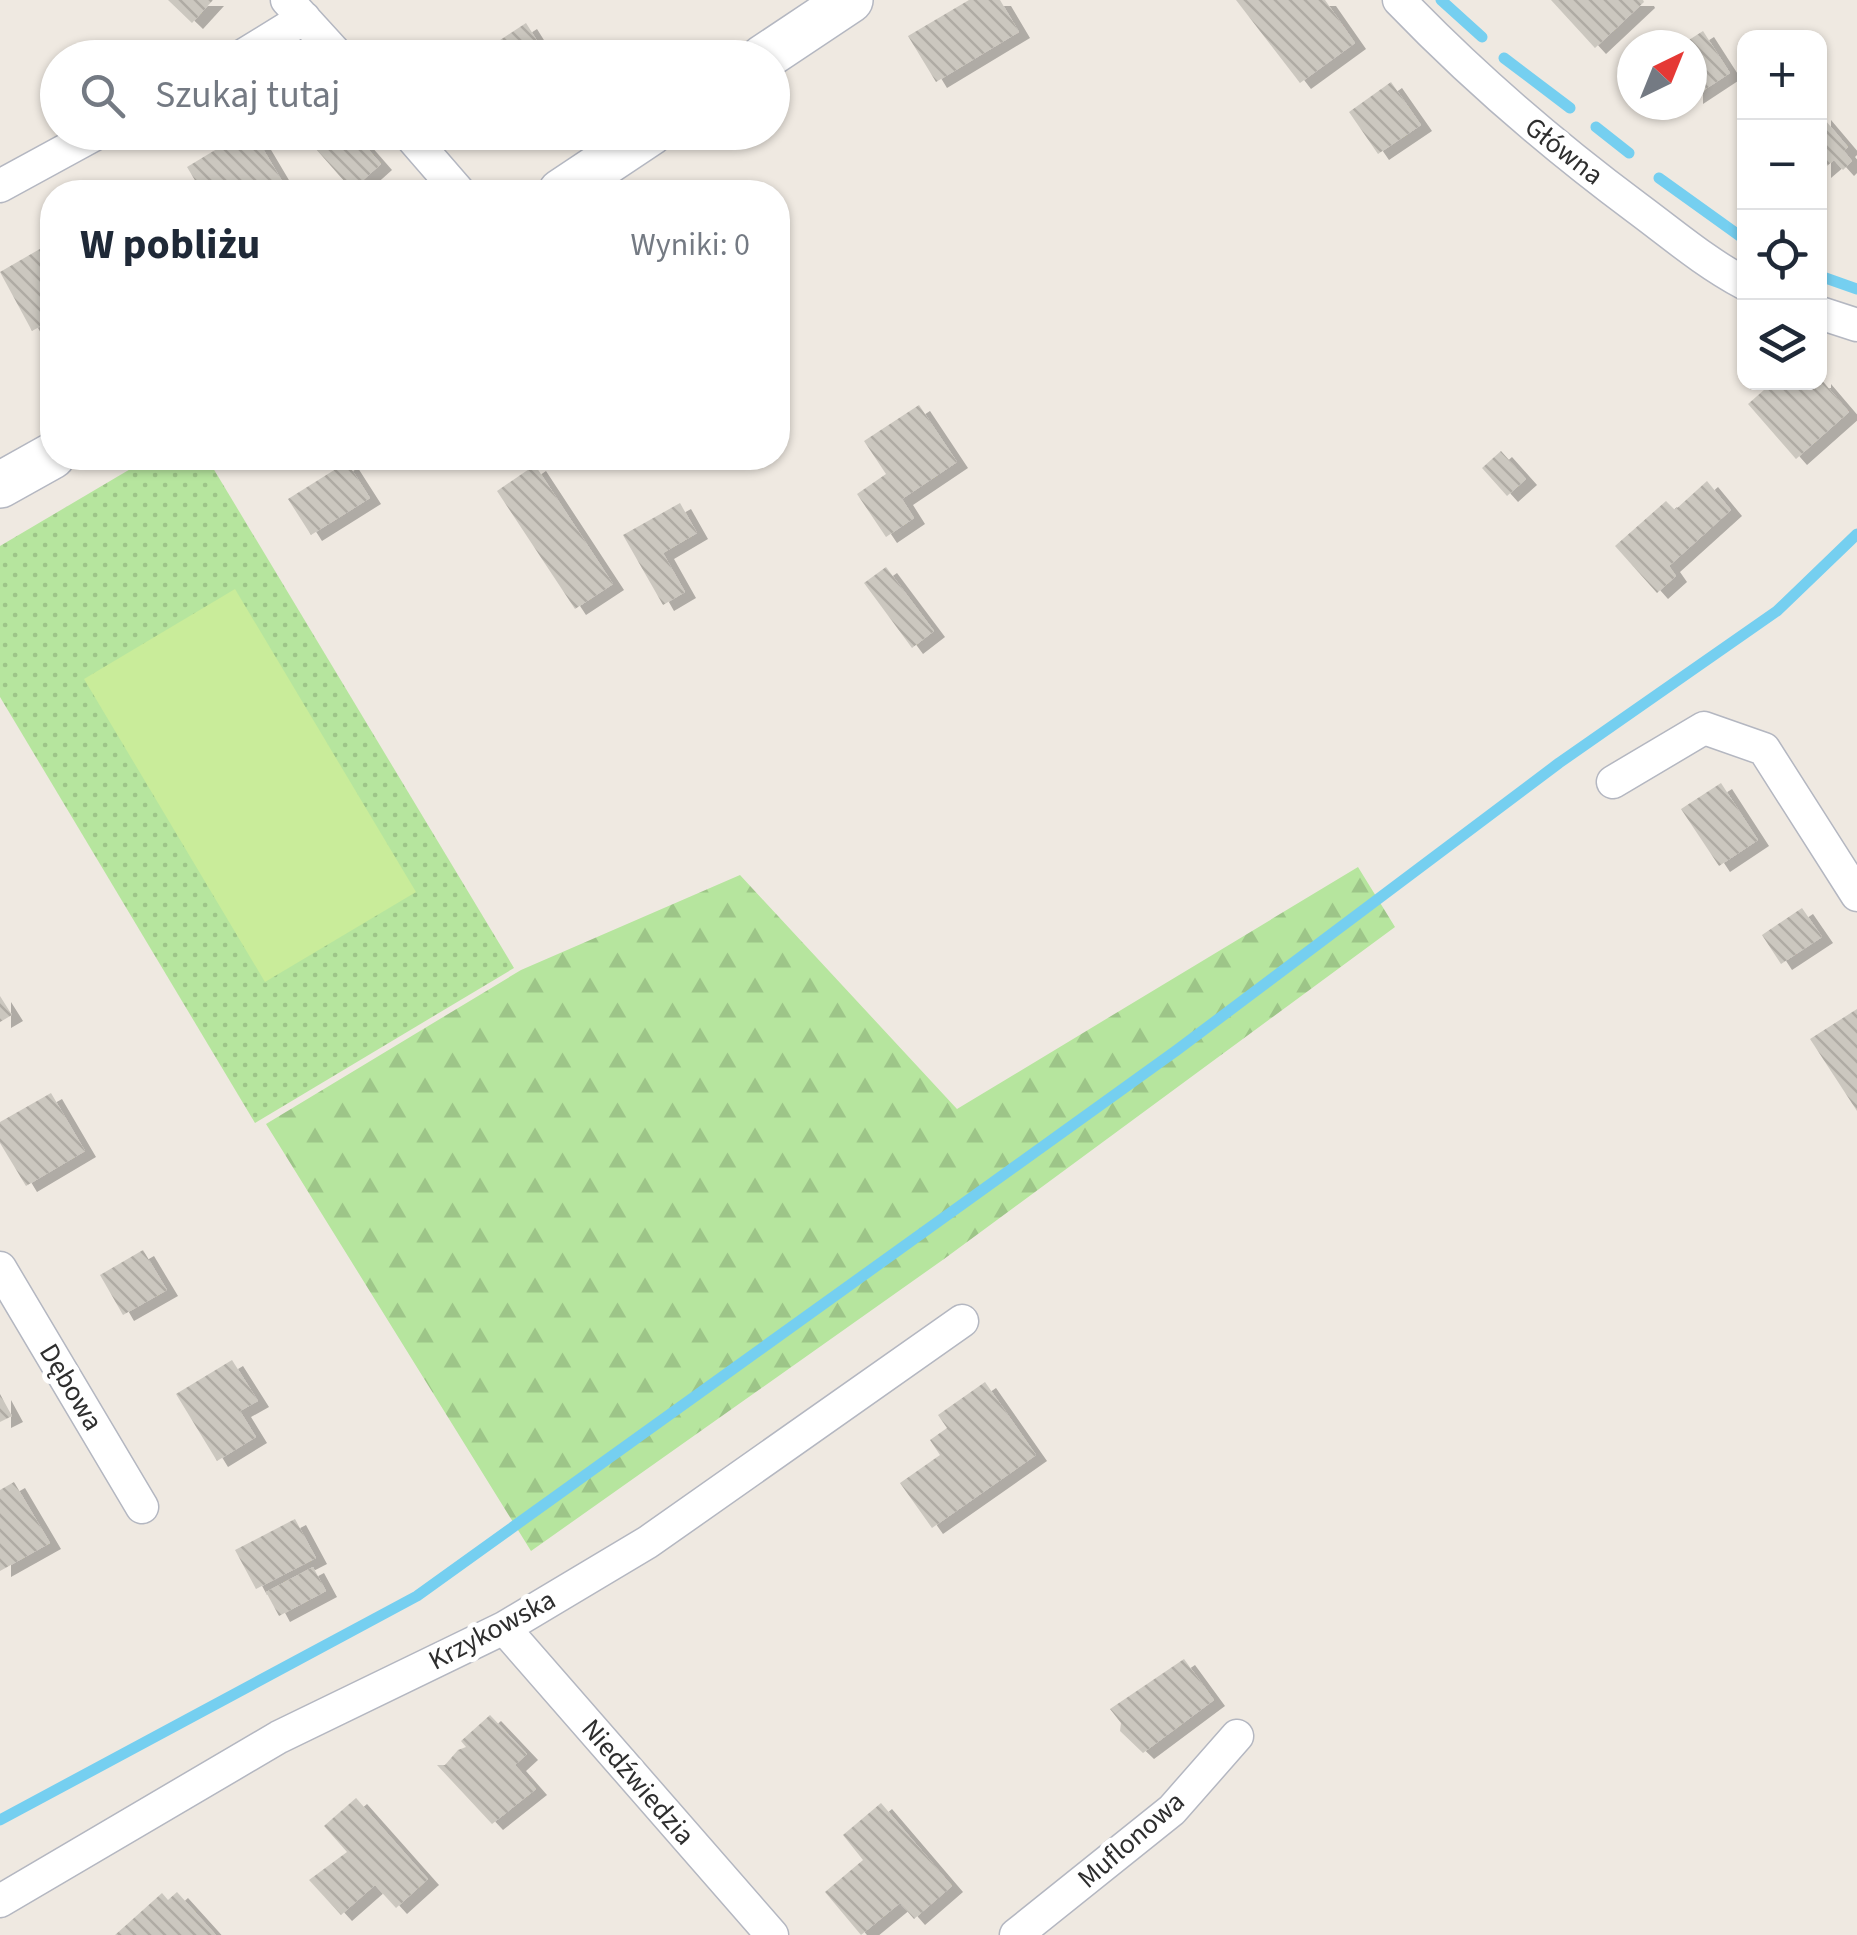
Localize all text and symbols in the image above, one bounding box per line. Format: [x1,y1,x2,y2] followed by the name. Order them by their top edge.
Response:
[1617,30,1707,120] north arrow
[1737,30,1827,390] map controls
[1737,30,1827,120] button: +
[40,40,790,150] search box
[75,68,130,123] icon: search
[155,68,340,122] text: Szukaj tutaj
[1516,107,1612,195] street label: Główna
[1737,120,1827,210] button: −
[1737,210,1827,300] button: locate
[80,215,260,275] text: W pobliżu
[631,222,750,268] text: Wyniki: 0
[1737,300,1827,390] button: layers
[29,1336,113,1438] street label: Dębowa
[421,1580,563,1680] street label: Krzykowska
[572,1710,704,1854] street label: Niedźwiedzia
[1069,1782,1193,1898] street label: Muflonowa

